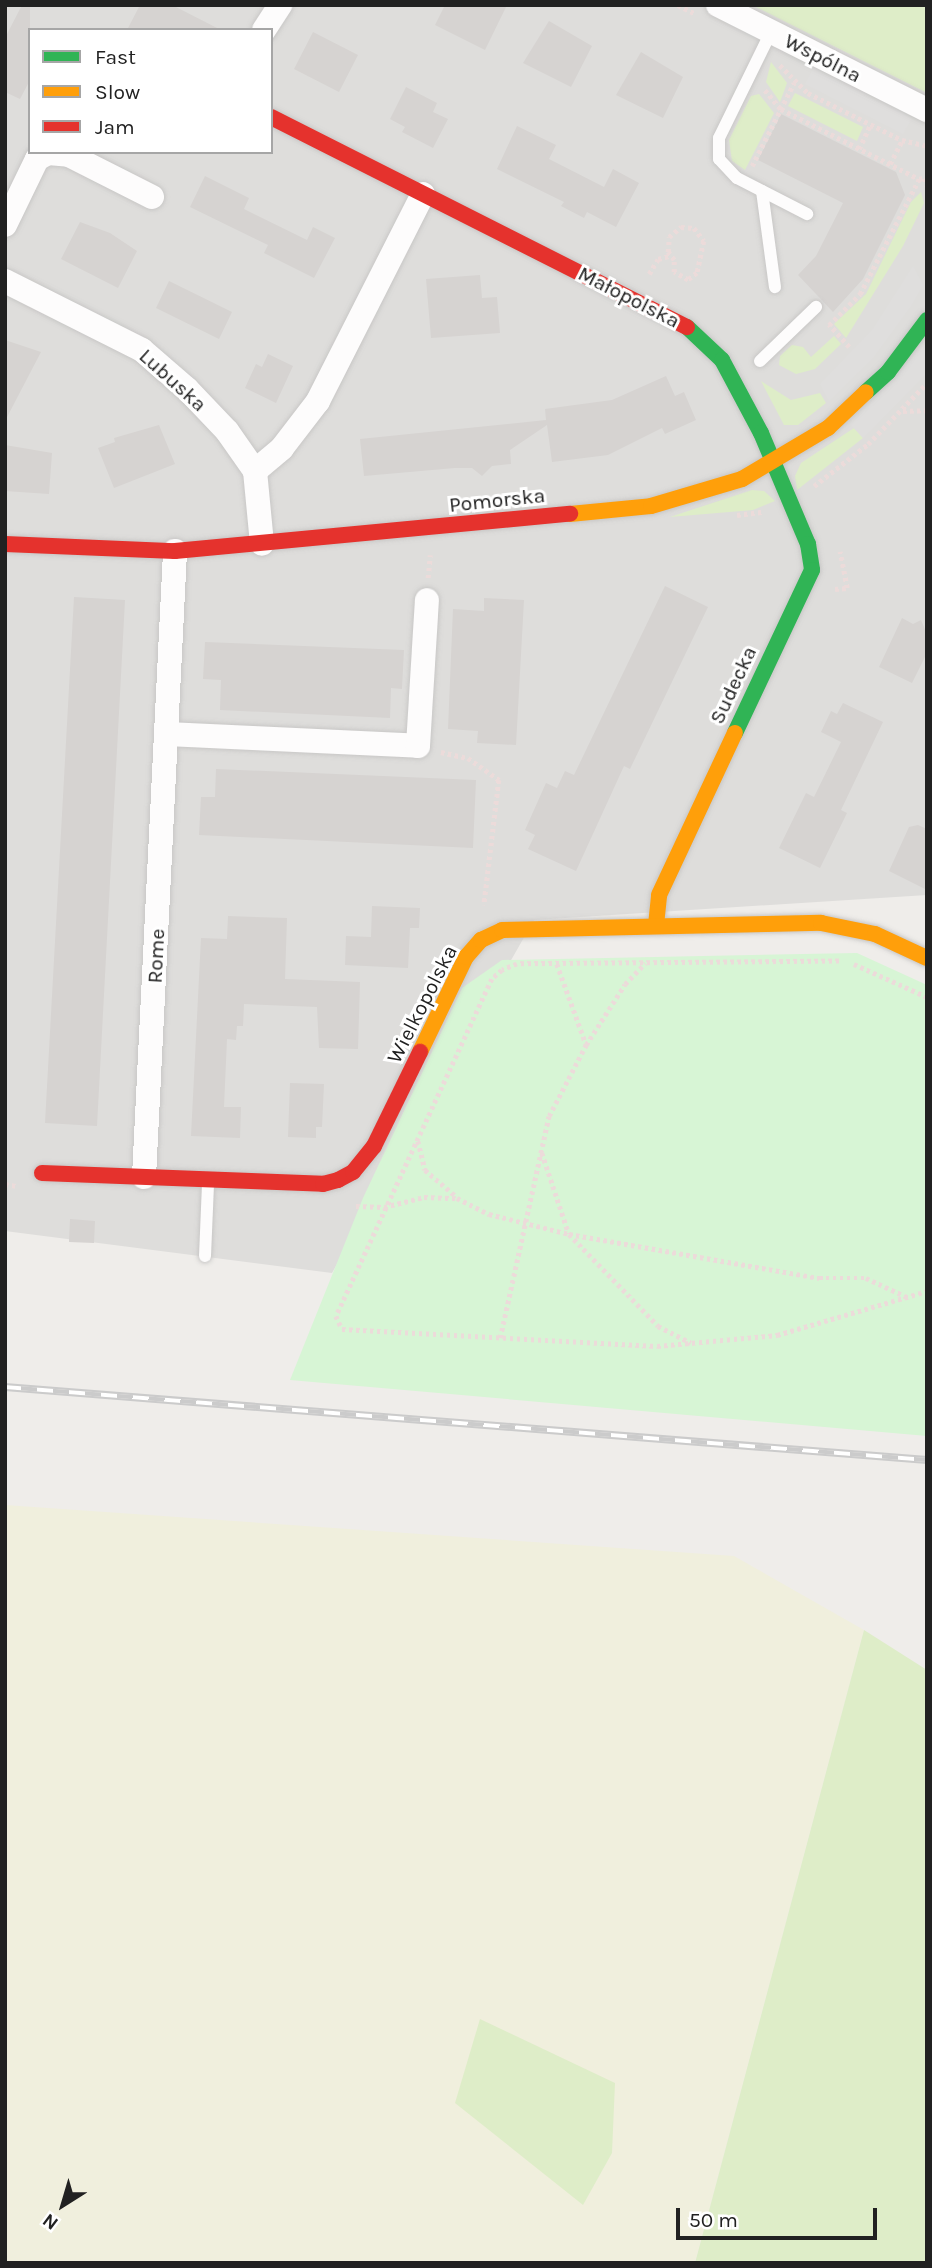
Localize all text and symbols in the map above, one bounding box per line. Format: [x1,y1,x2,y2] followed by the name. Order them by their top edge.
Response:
[28,28,273,154] legend
[780,28,866,88] street label: Wspólna
[95,45,136,69] text: Fast
[95,80,140,104] text: Slow
[95,115,135,139] text: Jam
[574,261,684,333] street label: Małopolska
[134,343,212,417] street label: Lubuska
[448,482,546,518] street label: Pomorska
[704,642,762,728] street label: Sudecka
[142,928,170,984] street label: Rome
[381,941,463,1067] street label: Wielkopolska
[28,2170,98,2240] north arrow
[680,2194,881,2238] scale bar
[689,2208,738,2232] text: 50 m
[38,2209,62,2235] text: N

